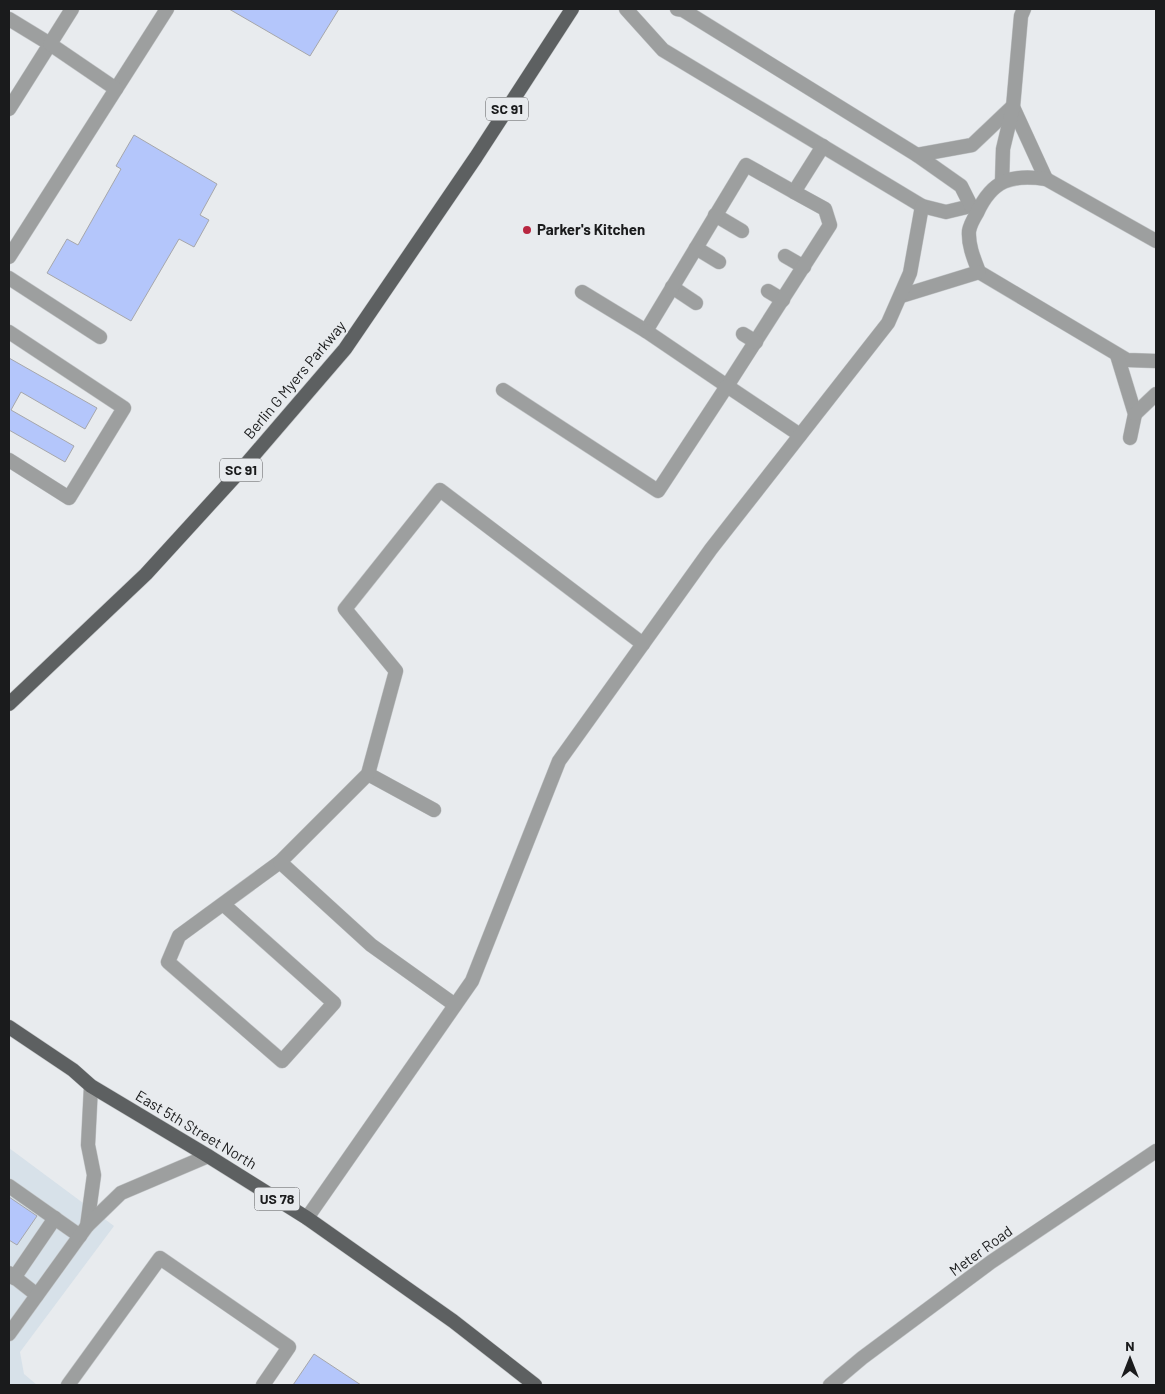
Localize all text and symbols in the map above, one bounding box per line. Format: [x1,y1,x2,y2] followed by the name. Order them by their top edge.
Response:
[486,98,528,120] road number: SC 91
[537,220,645,238] place label: Parker's Kitchen
[521,224,533,236] marker: Parker's Kitchen
[239,316,349,442] street label: Berlin G Myers Parkway
[220,458,262,482] road number: SC 91
[133,1086,260,1172] street label: East 5th Street North
[254,1188,300,1210] road number: US 78
[945,1221,1015,1279] street label: Meter Road
[1105,1334,1155,1384] north arrow
[1125,1337,1135,1354] text: N

